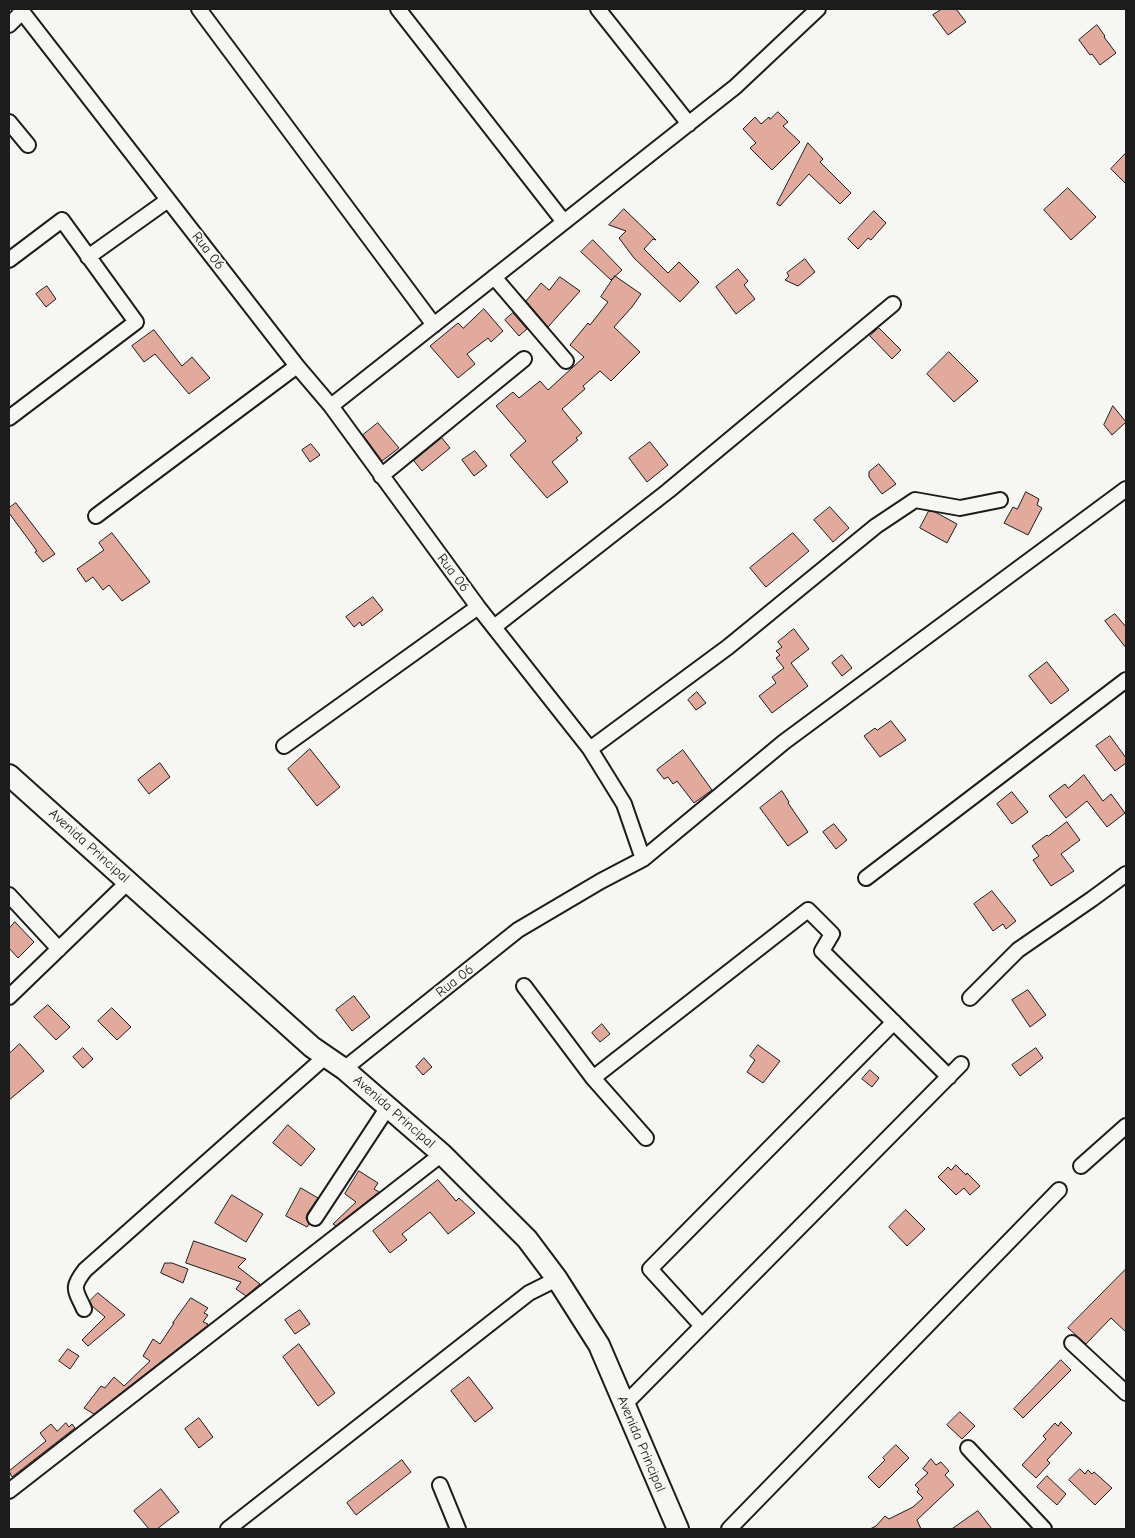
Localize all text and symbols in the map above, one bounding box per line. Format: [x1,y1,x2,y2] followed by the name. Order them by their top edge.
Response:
[188,229,228,273] street label: Rua 06
[433,551,473,595] street label: Rua 06
[45,805,133,887] street label: Avenida Principal
[433,961,477,1001] street label: Rua 06
[350,1072,438,1152] street label: Avenida Principal
[613,1393,669,1495] street label: Avenida Principal

